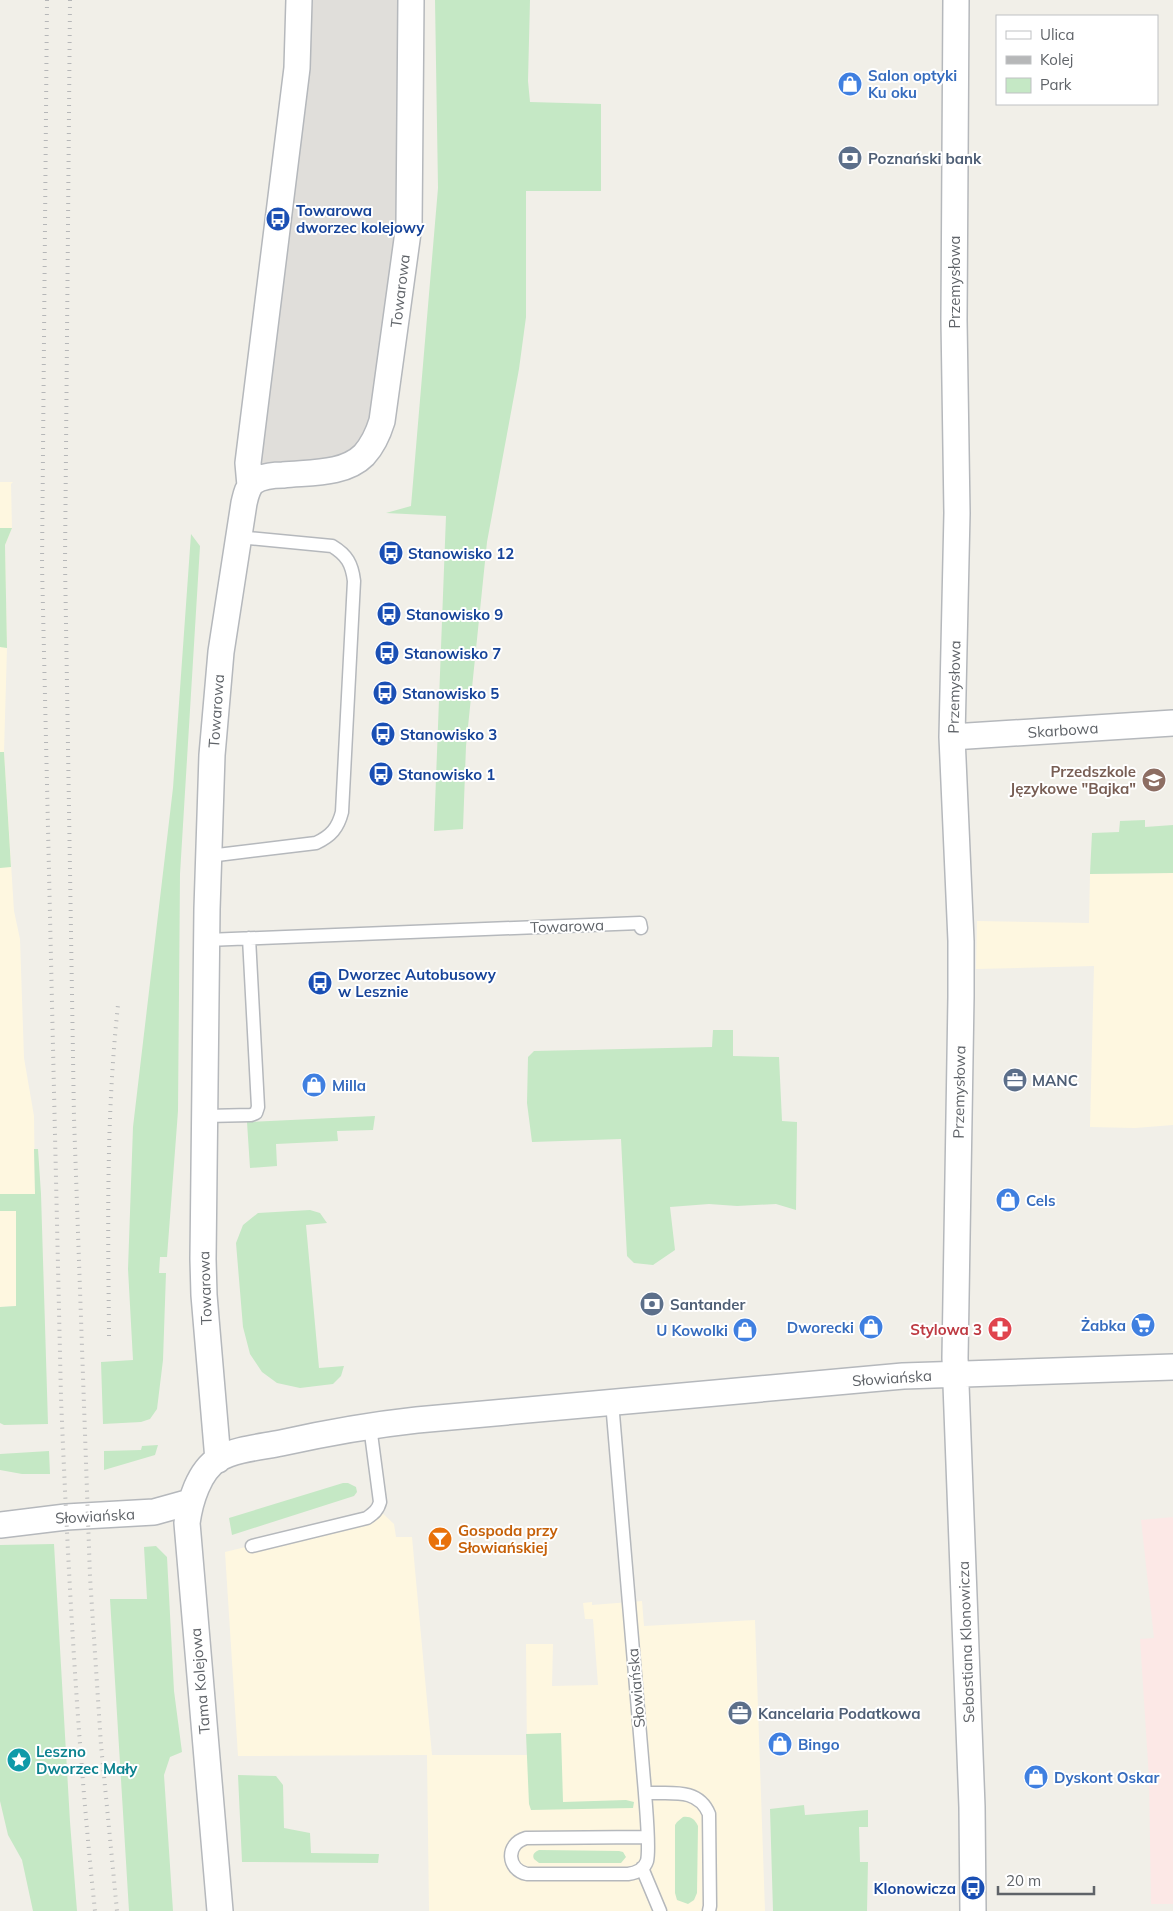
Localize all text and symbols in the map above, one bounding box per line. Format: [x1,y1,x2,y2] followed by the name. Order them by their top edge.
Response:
[996,15,1158,105] legend
[1040,25,1074,44] text: Ulica
[1040,50,1073,69] text: Kolej
[868,66,957,102] place label: Salon optyki Ku oku
[837,71,863,97] shop icon: Salon optyki Ku oku
[1040,75,1072,94] text: Park
[837,145,863,171] bank icon: Poznański bank
[868,149,982,168] place label: Poznański bank
[296,201,425,237] place label: Towarowa dworzec kolejowy
[265,206,291,232] bus stop icon: Towarowa dworzec kolejowy
[945,235,964,329] street label: Przemysłowa
[386,253,414,329] street label: Towarowa
[378,540,404,566] bus stop icon: Stanowisko 12
[408,544,514,563] place label: Stanowisko 12
[376,601,402,627] bus stop icon: Stanowisko 9
[406,605,503,624] place label: Stanowisko 9
[374,640,400,666] bus stop icon: Stanowisko 7
[944,640,964,734] street label: Przemysłowa
[404,644,501,663] place label: Stanowisko 7
[204,673,228,749] street label: Towarowa
[372,680,398,706] bus stop icon: Stanowisko 5
[402,684,499,703] place label: Stanowisko 5
[1027,718,1099,742] street label: Skarbowa
[370,721,396,747] bus stop icon: Stanowisko 3
[400,725,497,744] place label: Stanowisko 3
[368,761,394,787] bus stop icon: Stanowisko 1
[1010,762,1136,798] place label: Przedszkole Językowe "Bajka"
[398,765,495,784] place label: Stanowisko 1
[1141,767,1167,793] school or university icon: Przedszkole Językowe "Bajka"
[530,915,604,937] street label: Towarowa
[338,965,497,1001] place label: Dworzec Autobusowy w Lesznie
[307,970,333,996] bus stop icon: Dworzec Autobusowy w Lesznie
[949,1045,969,1139] street label: Przemysłowa
[1002,1067,1028,1093] office icon: MANC
[1032,1071,1078,1090] place label: MANC
[301,1072,327,1098] shop icon: Milla
[332,1076,366,1095] place label: Milla
[995,1187,1021,1213] shop icon: Cels
[1026,1191,1055,1210] place label: Cels
[194,1251,216,1325] street label: Towarowa
[639,1291,665,1317] bank icon: Santander
[670,1295,746,1314] place label: Santander
[1130,1312,1156,1338] supermarket icon: Żabka
[858,1314,884,1340] shop icon: Dworecki
[987,1316,1013,1342] pharmacy icon: Stylowa 3
[1081,1316,1126,1335] place label: Żabka
[732,1317,758,1343] shop icon: U Kowolki
[787,1318,854,1337] place label: Dworecki
[910,1320,982,1339] place label: Stylowa 3
[656,1321,728,1340] place label: U Kowolki
[852,1366,932,1390] street label: Słowiańska
[55,1504,135,1528] street label: Słowiańska
[458,1521,558,1557] place label: Gospoda przy Słowiańskiej
[427,1526,453,1552] bar icon: Gospoda przy Słowiańskiej
[954,1561,978,1723] street label: Sebastiana Klonowicza
[186,1627,214,1735] street label: Tama Kolejowa
[623,1647,649,1729] street label: Słowiańska
[727,1700,753,1726] office icon: Kancelaria Podatkowa
[758,1704,920,1723] place label: Kancelaria Podatkowa
[767,1731,793,1757] shop icon: Bingo
[798,1735,840,1754] place label: Bingo
[36,1742,138,1778] place label: Leszno Dworzec Mały
[6,1747,32,1773] place icon: Leszno Dworzec Mały
[1023,1764,1049,1790] shop icon: Dyskont Oskar
[1054,1768,1160,1787] place label: Dyskont Oskar
[998,1864,1094,1896] scale bar
[1006,1871,1041,1890] text: 20 m
[960,1875,986,1901] bus stop icon: Klonowicza
[874,1879,956,1898] place label: Klonowicza

